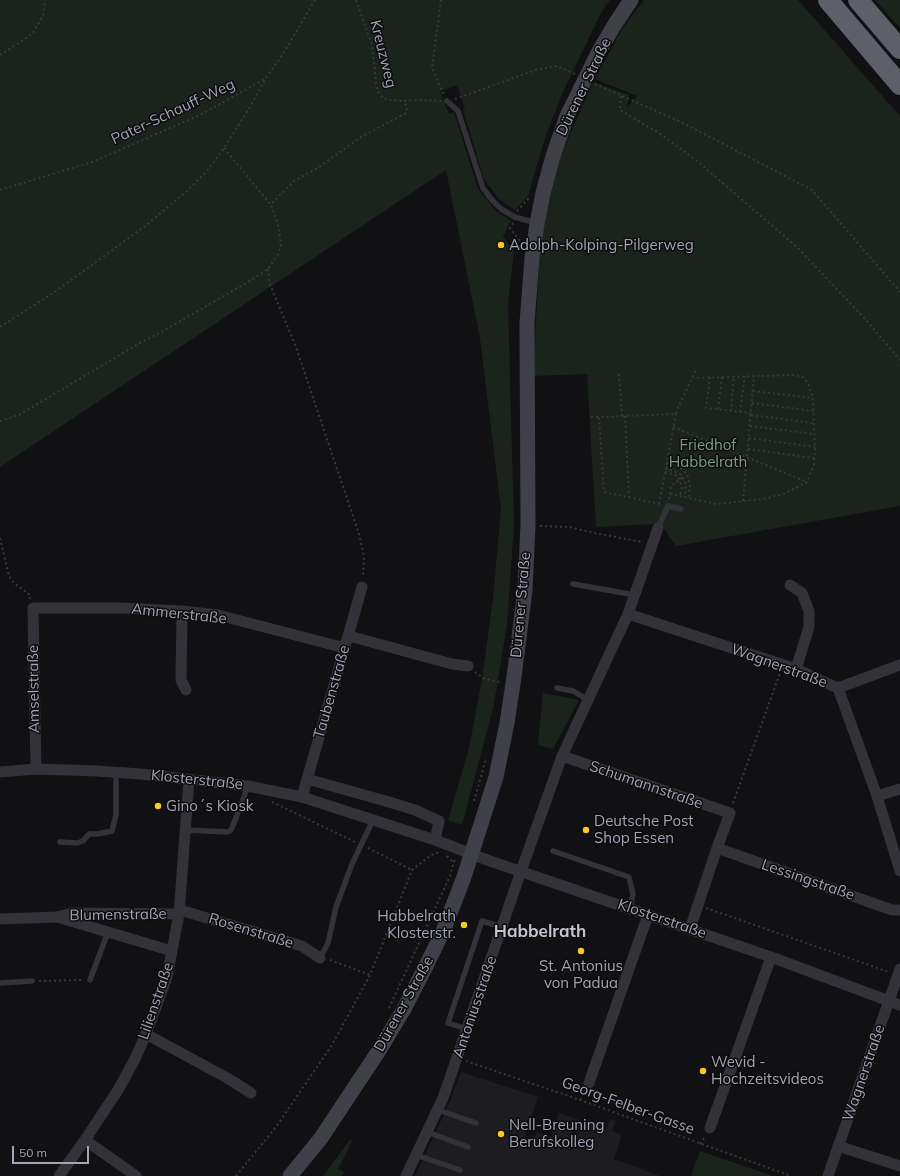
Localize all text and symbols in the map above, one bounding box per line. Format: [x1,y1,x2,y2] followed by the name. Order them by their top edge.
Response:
[366,18,400,90] street label: Kreuzweg
[553,35,615,139] street label: Dürener Straße
[108,75,238,149] street label: Pater-Schauff-Weg
[509,236,694,254] place label: Adolph-Kolping-Pilgerweg
[496,240,506,250] marker: Adolph-Kolping-Pilgerweg
[669,436,747,471] park label: Friedhof Habbelrath
[507,551,535,659] street label: Dürener Straße
[131,600,227,628] street label: Ammerstraße
[729,640,829,692] street label: Wagnerstraße
[310,643,354,741] street label: Taubenstraße
[24,645,44,733] street label: Amselstraße
[587,757,705,813] street label: Schumannstraße
[150,766,244,794] street label: Klosterstraße
[166,797,254,815] place label: Gino´s Kiosk
[153,801,163,811] marker: Gino´s Kiosk
[594,812,694,847] place label: Deutsche Post Shop Essen
[581,825,591,835] marker: Deutsche Post Shop Essen
[759,856,857,904] street label: Lessingstraße
[615,895,709,943] street label: Klosterstraße
[69,905,167,925] street label: Blumenstraße
[377,907,456,942] place label: Habbelrath Klosterstr.
[206,910,296,952] street label: Rosenstraße
[459,920,469,930] marker: Habbelrath Klosterstr.
[494,922,586,942] district label: Habbelrath
[576,946,586,956] marker: St. Antonius von Padua
[370,953,438,1055] street label: Dürener Straße
[449,954,501,1060] street label: Antoniusstraße
[539,957,623,992] place label: St. Antonius von Padua
[134,960,178,1042] street label: Lilienstraße
[839,1022,889,1124] street label: Wagnerstraße
[711,1053,824,1088] place label: Wevid - Hochzeitsvideos
[698,1066,708,1076] marker: Wevid - Hochzeitsvideos
[559,1074,697,1138] street label: Georg-Felber-Gasse
[509,1116,604,1151] place label: Nell-Breuning Berufskolleg
[496,1129,506,1139] marker: Nell-Breuning Berufskolleg
[14,1138,91,1164] scale bar
[19,1145,47,1160] text: 50 m

